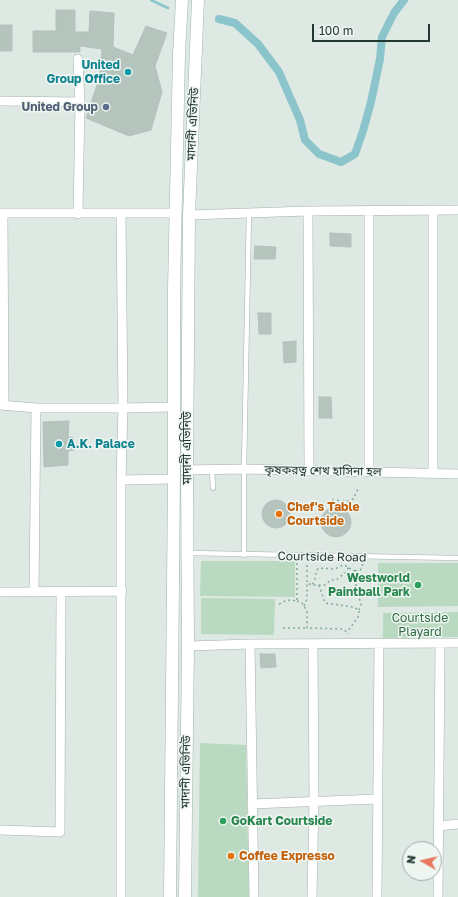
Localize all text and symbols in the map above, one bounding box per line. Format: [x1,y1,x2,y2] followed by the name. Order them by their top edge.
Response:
[314,16,432,42] scale bar
[319,23,353,38] text: 100 m
[46,58,120,86] place label: United Group Office
[123,67,133,77] marker: United Group Office
[184,87,202,161] street label: মাদানী এভিনিউ
[21,100,98,114] place label: United Group
[101,102,111,112] marker: United Group
[180,411,194,485] street label: মাদানী এভিনিউ
[67,437,135,451] place label: A.K. Palace
[54,439,64,449] marker: A.K. Palace
[264,463,382,479] street label: কৃষকরত্ন শেখ হাসিনা হল
[287,500,360,528] place label: Chef's Table Courtside
[274,509,284,519] marker: Chef's Table Courtside
[278,549,366,565] street label: Courtside Road
[328,571,410,599] place label: Westworld Paintball Park
[413,580,423,590] marker: Westworld Paintball Park
[392,611,448,639] park label: Courtside Playard
[178,735,194,809] street label: মাদানী এভিনিউ
[231,814,332,828] place label: GoKart Courtside
[218,816,228,826] marker: GoKart Courtside
[402,841,442,881] north arrow
[239,849,335,863] place label: Coffee Expresso
[226,851,236,861] marker: Coffee Expresso
[404,854,418,864] text: N

